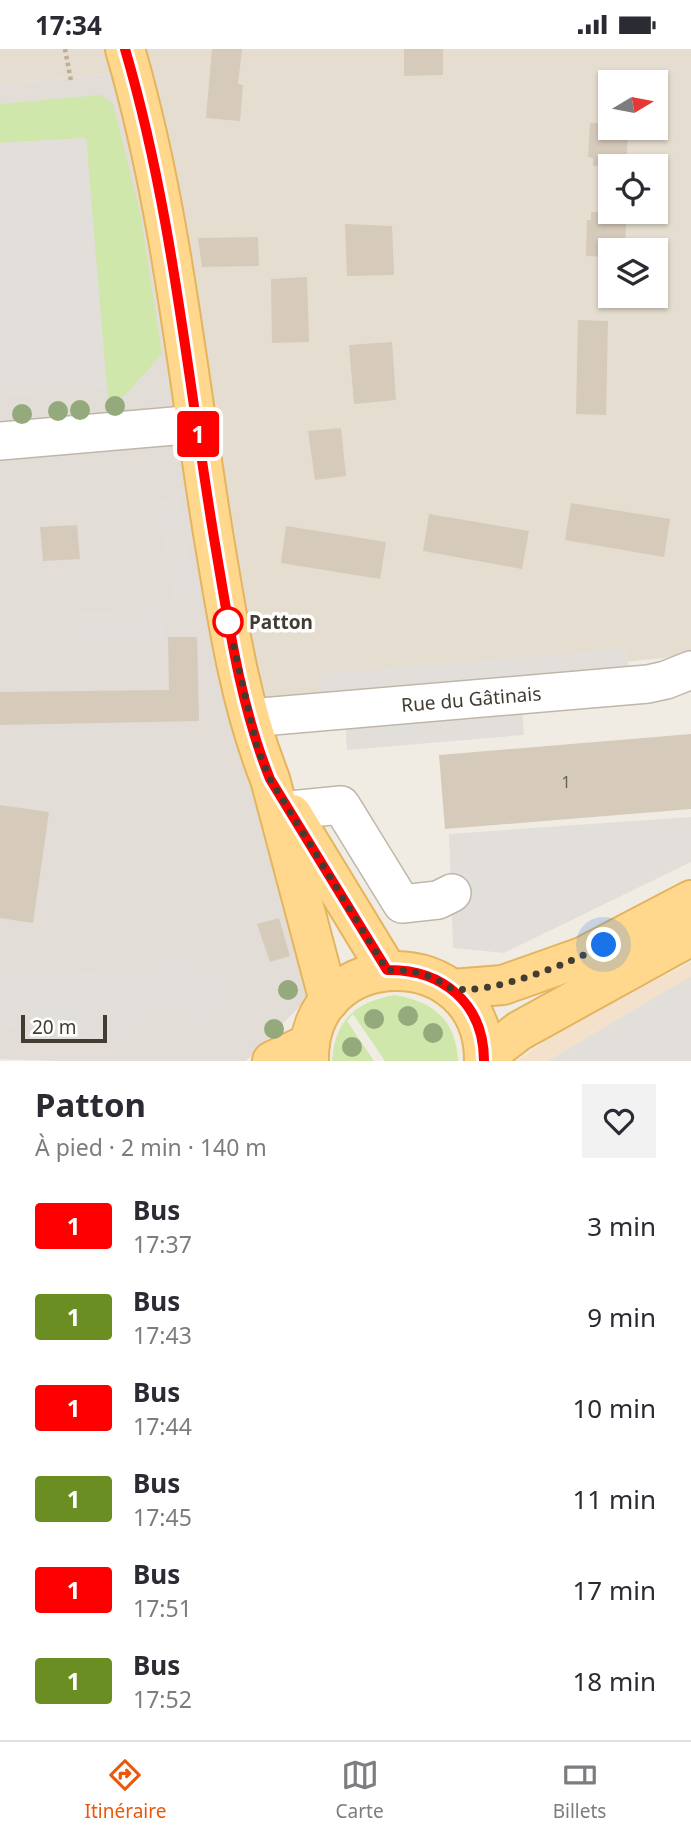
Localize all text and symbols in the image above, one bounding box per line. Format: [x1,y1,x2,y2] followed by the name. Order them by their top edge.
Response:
[35,7,102,43] text: 17:34
[598,70,668,140] north arrow
[598,70,668,308] map controls
[598,154,668,224] button: locate
[598,238,668,308] button: layers
[175,411,221,457] line badge: 1
[191,417,205,450] text: 1
[213,607,243,637] marker: Patton
[249,609,313,635] place label: Patton
[400,680,542,718] street label: Rue du Gâtinais
[561,771,571,793] house number: 1
[586,927,621,962] your location
[21,1012,107,1044] scale bar
[32,1014,76,1040] text: 20 m
[35,1082,146,1127] text: Patton
[582,1084,656,1158] button: heart
[35,1131,267,1163] text: À pied · 2 min · 140 m
[133,1192,180,1228] text: Bus
[587,1208,656,1244] text: 3 min
[67,1209,80,1242] text: 1
[133,1228,192,1260] text: 17:37
[133,1283,180,1319] text: Bus
[587,1299,656,1335] text: 9 min
[67,1300,80,1333] text: 1
[133,1319,192,1351] text: 17:43
[133,1374,180,1410] text: Bus
[572,1390,656,1426] text: 10 min
[67,1391,80,1424] text: 1
[133,1410,192,1442] text: 17:44
[133,1465,180,1501] text: Bus
[572,1481,656,1517] text: 11 min
[67,1482,80,1515] text: 1
[133,1501,192,1533] text: 17:45
[133,1556,180,1592] text: Bus
[572,1572,656,1608] text: 17 min
[67,1573,80,1606] text: 1
[133,1592,192,1624] text: 17:51
[133,1647,180,1683] text: Bus
[572,1663,656,1699] text: 18 min
[67,1664,80,1697] text: 1
[133,1683,192,1715] text: 17:52
[85,1756,166,1824] tab: Itinéraire
[336,1756,384,1824] tab: Carte
[553,1756,606,1824] tab: Billets

